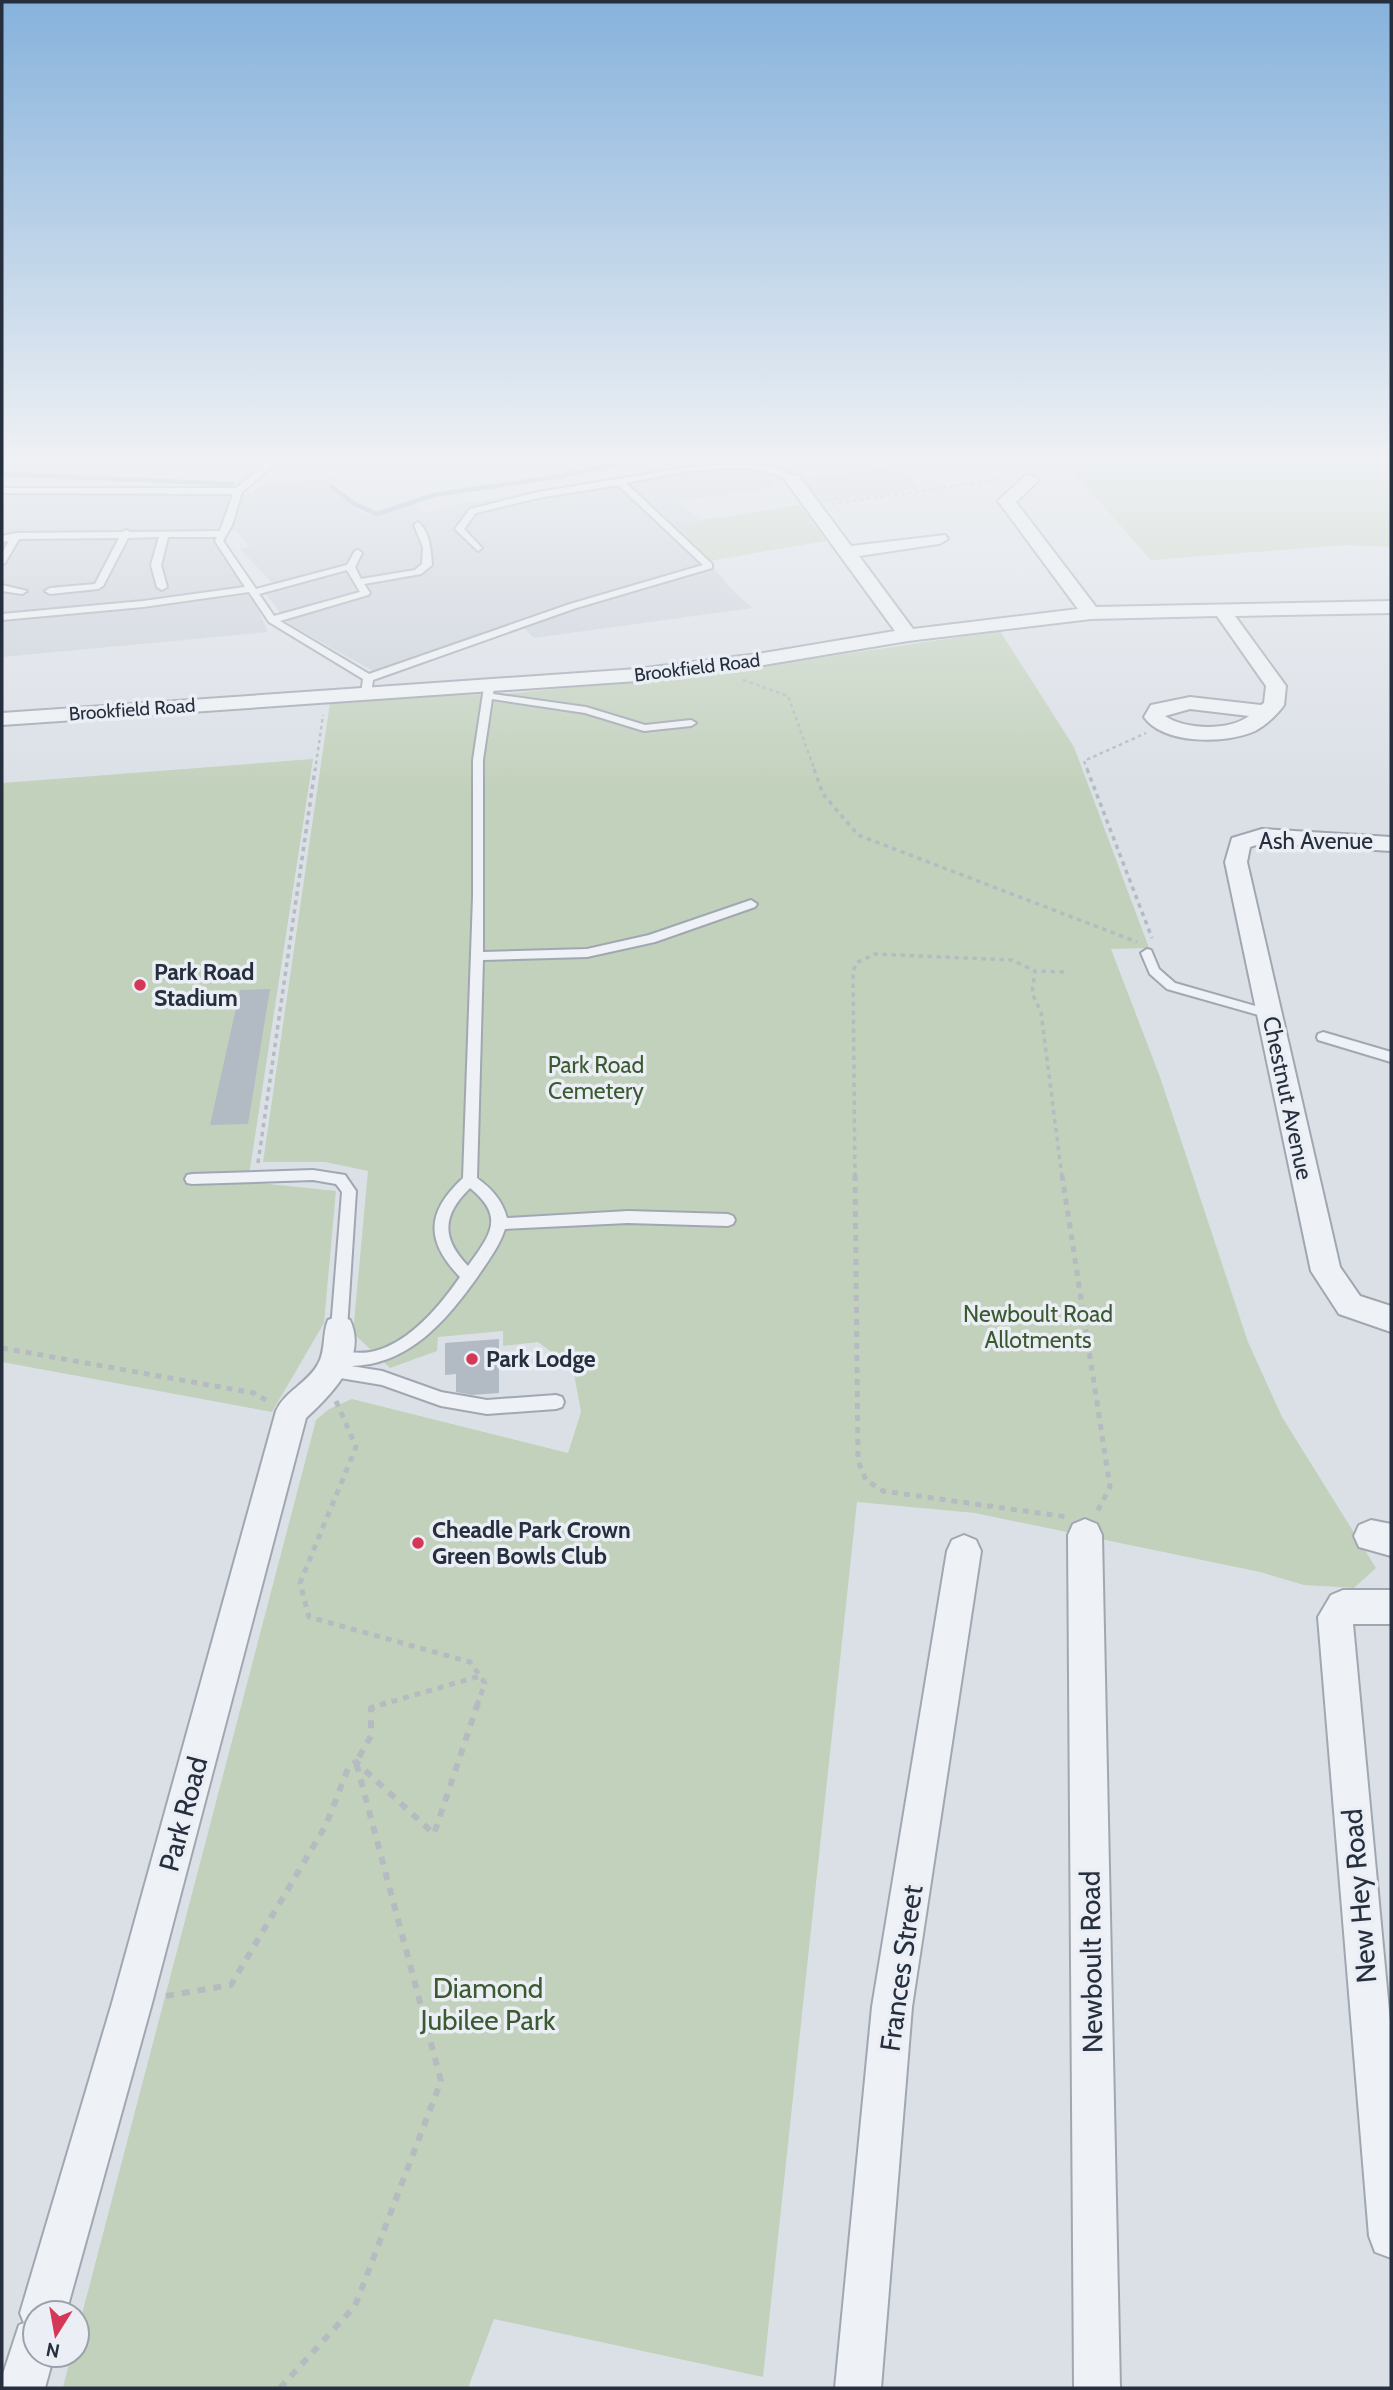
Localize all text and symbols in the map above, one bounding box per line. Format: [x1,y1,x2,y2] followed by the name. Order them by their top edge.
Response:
[633,648,761,687] street label: Brookfield Road
[68,694,196,725] street label: Brookfield Road
[1259,827,1373,855] street label: Ash Avenue
[154,958,254,1012] place label: Park Road Stadium
[132,977,148,993] marker: Park Road Stadium
[1257,1014,1319,1183] street label: Chestnut Avenue
[548,1051,644,1105] park label: Park Road Cemetery
[963,1300,1113,1354] park label: Newboult Road Allotments
[486,1345,596,1373] place label: Park Lodge
[464,1351,480,1367] marker: Park Lodge
[432,1516,631,1570] place label: Cheadle Park Crown Green Bowls Club
[410,1535,426,1551] marker: Cheadle Park Crown Green Bowls Club
[151,1753,215,1875] street label: Park Road
[1334,1807,1384,1985] street label: New Hey Road
[1072,1870,1110,2054] street label: Newboult Road
[872,1883,930,2053] street label: Frances Street
[420,1971,556,2037] park label: Diamond Jubilee Park
[21,2299,91,2369] north arrow
[44,2338,62,2363] text: N

